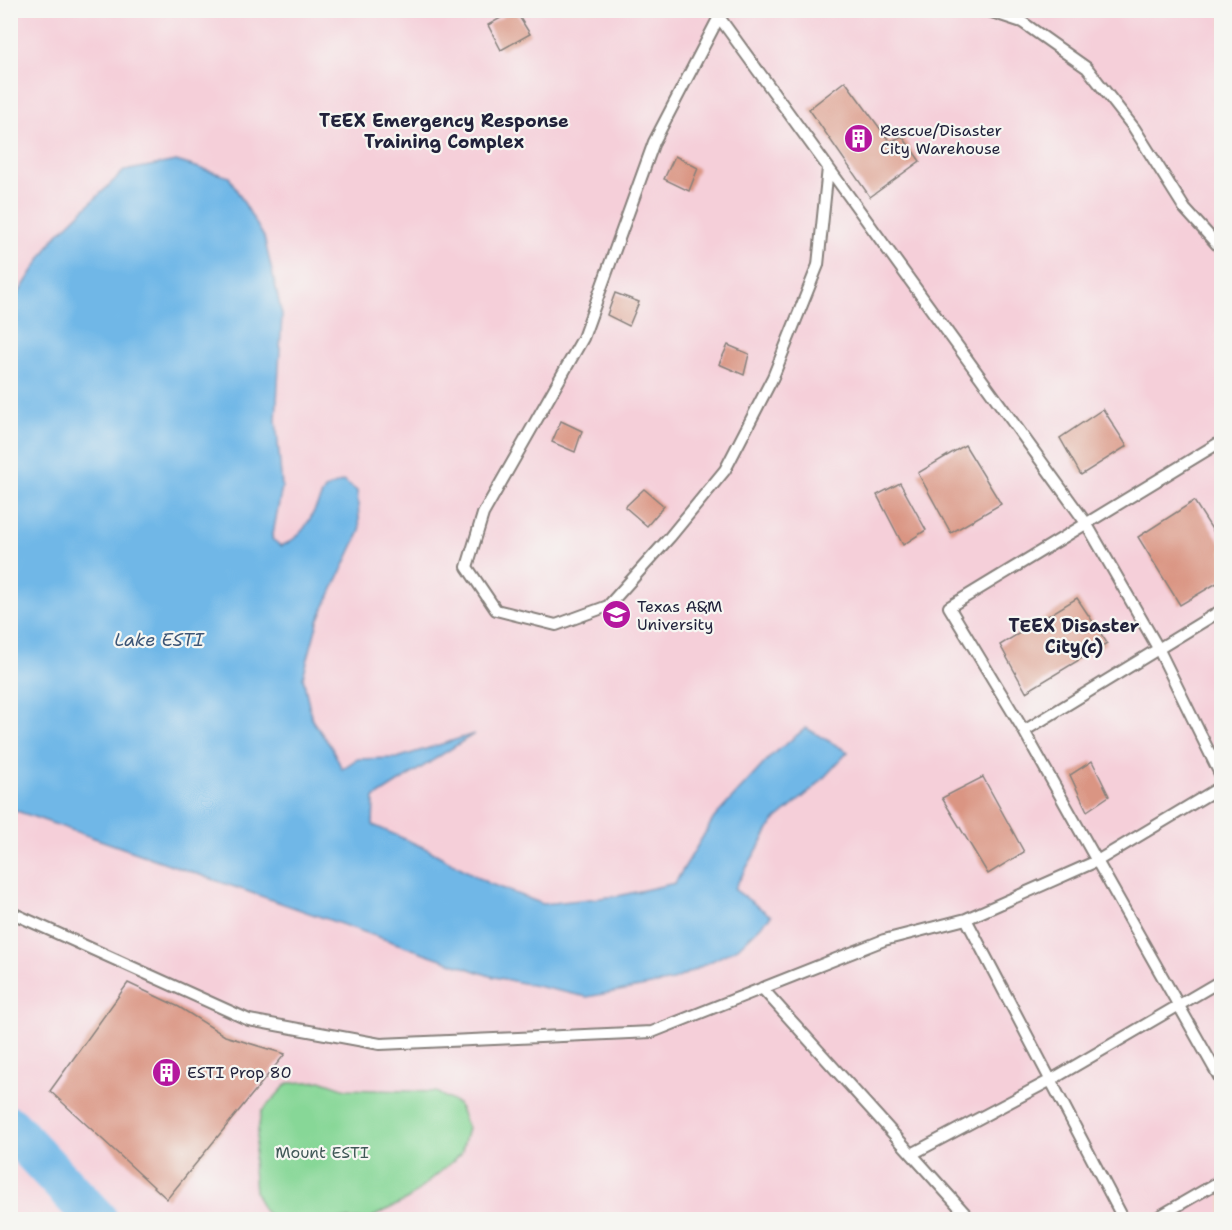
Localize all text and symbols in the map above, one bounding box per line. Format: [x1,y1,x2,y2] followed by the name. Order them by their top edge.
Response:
[319,109,569,154] district label: TEEX Emergency Response Training Complex
[880,120,1002,159] place label: Rescue/Disaster City Warehouse
[843,123,875,155] building icon: Rescue/Disaster City Warehouse
[637,596,722,635] place label: Texas A&M University
[600,599,632,631] school or university icon: Texas A&M University
[1009,614,1140,659] district label: TEEX Disaster City(c)
[114,628,205,652] water label: Lake ESTI
[150,1056,182,1088] building icon: ESTI Prop 80
[187,1062,292,1083] place label: ESTI Prop 80
[275,1142,369,1163] park label: Mount ESTI

